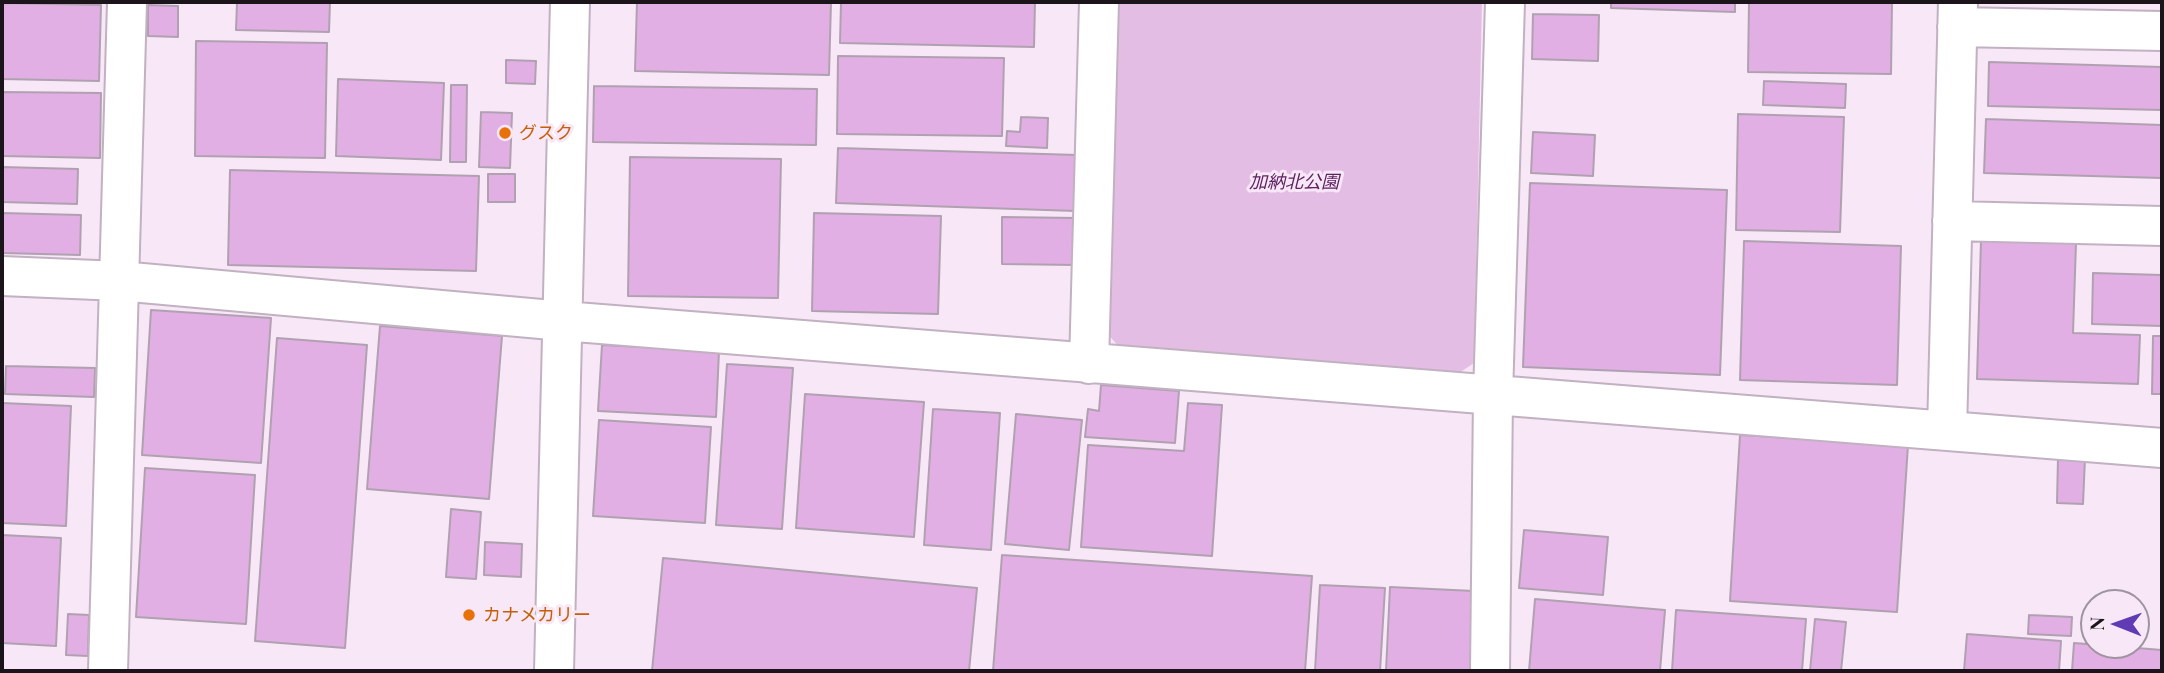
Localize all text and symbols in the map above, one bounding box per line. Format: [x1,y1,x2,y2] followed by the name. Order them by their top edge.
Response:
[519,122,573,144] place label: グスク
[497,125,513,141] marker: グスク
[1249,171,1339,193] park label: 加納北公園
[2080,589,2150,659] north arrow
[483,604,591,626] place label: カナメカリー
[461,607,477,623] marker: カナメカリー
[2083,617,2109,631] text: N

